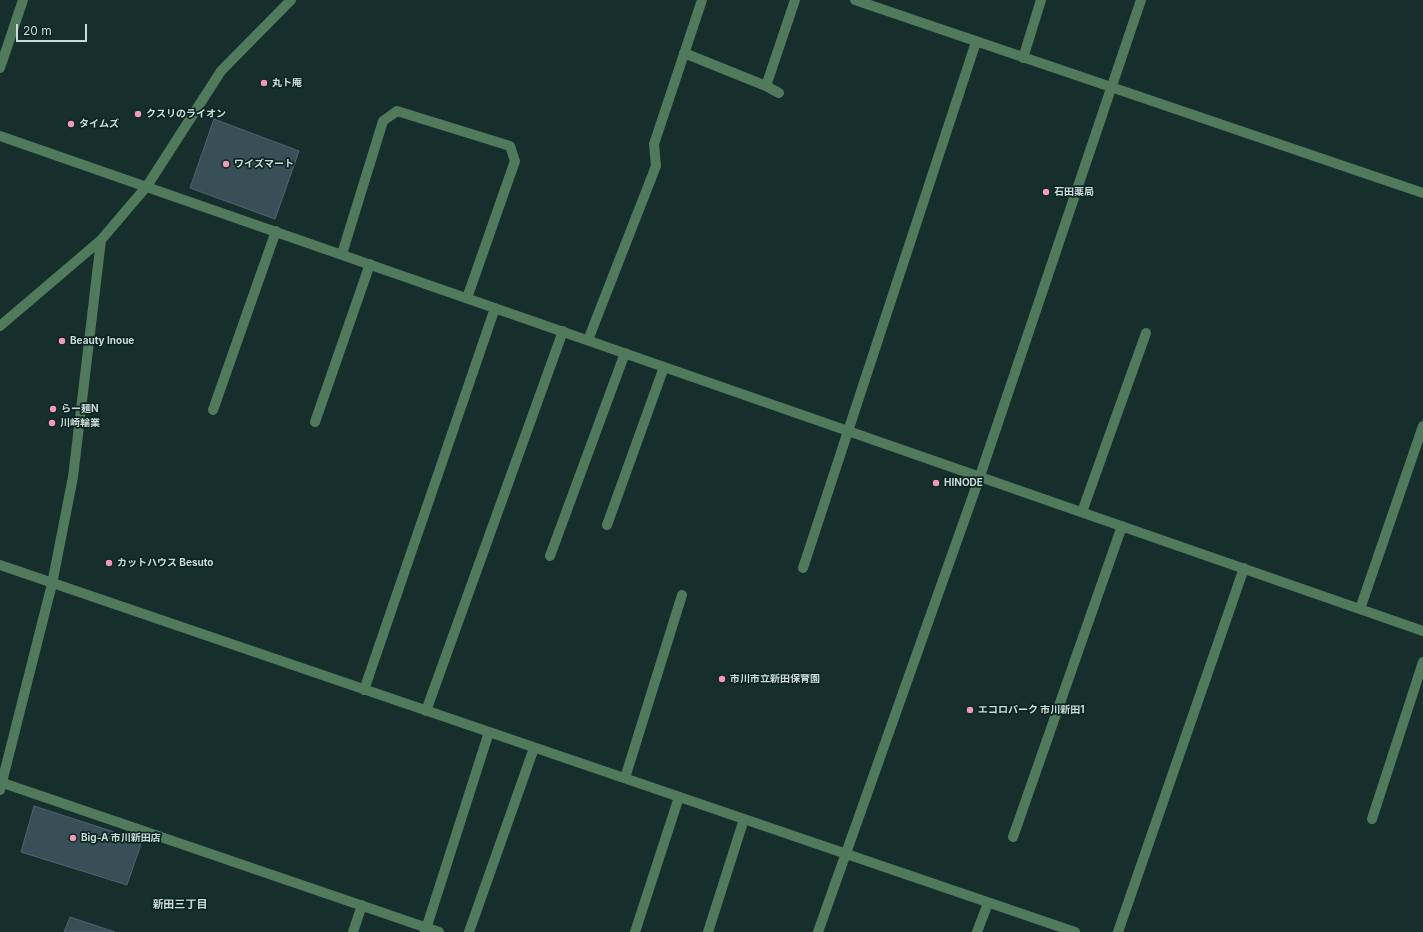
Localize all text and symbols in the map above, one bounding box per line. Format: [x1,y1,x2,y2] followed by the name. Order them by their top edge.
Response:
[18,16,89,42] scale bar
[23,23,52,38] text: 20 m
[272,77,302,89] place label: 丸ト庵
[259,78,269,88] marker: 丸ト庵
[146,108,226,120] place label: クスリのライオン
[133,109,143,119] marker: クスリのライオン
[79,118,119,130] place label: タイムズ
[66,119,76,129] marker: タイムズ
[234,158,294,170] place label: ワイズマート
[221,159,231,169] marker: ワイズマート
[1054,186,1094,198] place label: 石田薬局
[1041,187,1051,197] marker: 石田薬局
[70,335,134,347] place label: Beauty Inoue
[57,336,67,346] marker: Beauty Inoue
[61,403,99,415] place label: らー麺N
[48,404,58,414] marker: らー麺N
[60,417,100,429] place label: 川崎輪業
[47,418,57,428] marker: 川崎輪業
[944,477,983,489] place label: HINODE
[931,478,941,488] marker: HINODE
[117,557,213,569] place label: カットハウス Besuto
[104,558,114,568] marker: カットハウス Besuto
[730,673,820,685] place label: 市川市立新田保育園
[717,674,727,684] marker: 市川市立新田保育園
[978,704,1085,716] place label: エコロパーク 市川新田1
[965,705,975,715] marker: エコロパーク 市川新田1
[81,832,161,844] place label: Big-A 市川新田店
[68,833,78,843] marker: Big-A 市川新田店
[153,898,207,912] district label: 新田三丁目

